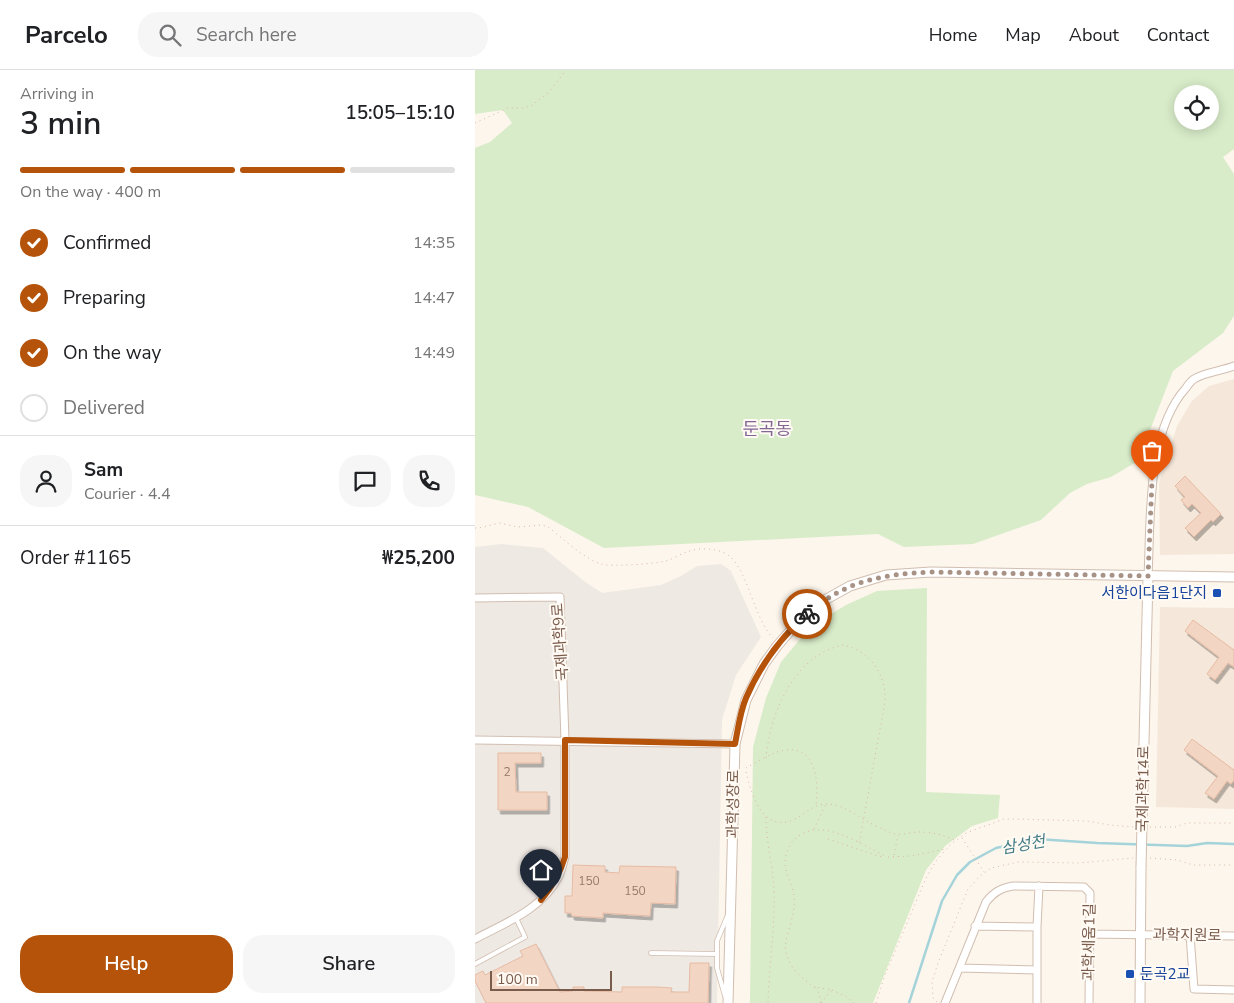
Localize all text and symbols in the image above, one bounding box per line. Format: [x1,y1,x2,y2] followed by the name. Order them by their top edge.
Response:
[138,12,488,57] search box
[25,19,108,51] text: Parcelo
[156,21,184,49] icon: search
[196,22,297,48] text: Search here
[929,23,977,47] text: Home
[1005,23,1041,47] text: Map
[1069,23,1119,47] text: About
[1147,23,1209,47] text: Contact
[20,83,94,105] text: Arriving in
[1174,85,1219,130] map controls
[1174,85,1219,130] button: locate
[345,100,455,126] text: 15:05–15:10
[20,102,102,145] text: 3 min
[20,181,161,203] text: On the way · 400 m
[20,229,48,257] icon: check
[63,230,151,256] text: Confirmed
[413,232,455,254] text: 14:35
[20,284,48,312] icon: check
[63,285,146,311] text: Preparing
[413,287,455,309] text: 14:47
[20,339,48,367] icon: check
[63,340,161,366] text: On the way
[413,342,455,364] text: 14:49
[63,395,145,421] text: Delivered
[742,417,792,441] district label: 둔곡동
[1131,430,1173,481] pin
[1138,437,1166,465] icon: bag
[20,455,72,507] button: person
[339,455,391,507] button: chat
[403,455,455,507] button: phone
[84,457,123,483] text: Sam
[84,483,170,505] text: Courier · 4.4
[20,545,131,571] text: Order #1165
[382,545,455,571] text: ₩25,200
[1101,583,1207,603] place label: 서한이다음1단지
[1211,587,1223,599] marker: 서한이다음1단지
[782,589,832,639] courier
[793,600,821,628] icon: bike
[547,602,573,682] street label: 국제과학9로
[1132,745,1154,833] street label: 국제과학14로
[503,764,511,780] house number: 2
[722,769,744,839] street label: 과학성장로
[1000,830,1049,860] water label: 삼성천
[520,849,562,900] pin
[527,856,555,884] icon: home
[578,873,600,889] house number: 150
[624,883,646,899] house number: 150
[1078,903,1100,981] street label: 과학세움1길
[1152,924,1222,946] street label: 과학지원로
[20,935,233,993] button: Help
[243,935,455,993] button: Share
[1140,964,1190,984] place label: 둔곡2교
[490,968,613,991] scale bar
[1124,968,1136,980] marker: 둔곡2교
[497,970,538,989] text: 100 m

